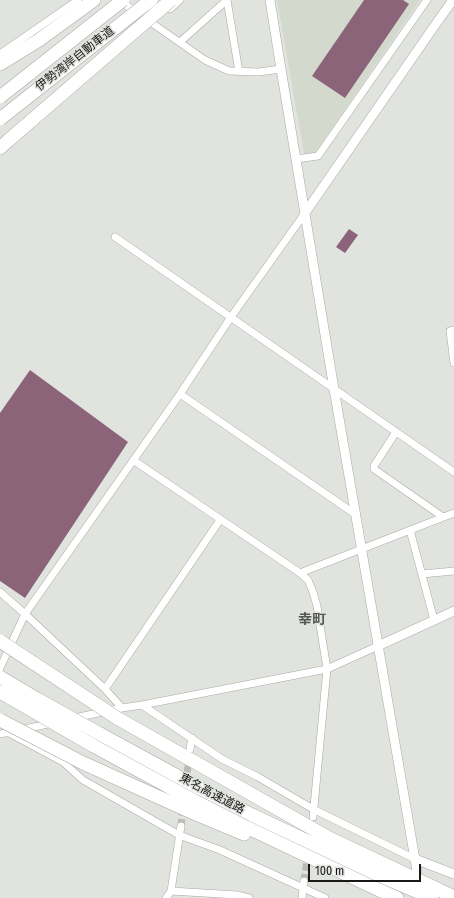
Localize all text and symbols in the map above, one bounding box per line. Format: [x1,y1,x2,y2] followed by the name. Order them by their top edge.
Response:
[33,24,117,94] street label: 伊勢湾岸自動車道
[298,612,326,628] district label: 幸町
[177,771,247,817] street label: 東名高速道路
[310,856,423,882] scale bar
[315,864,344,878] text: 100 m

